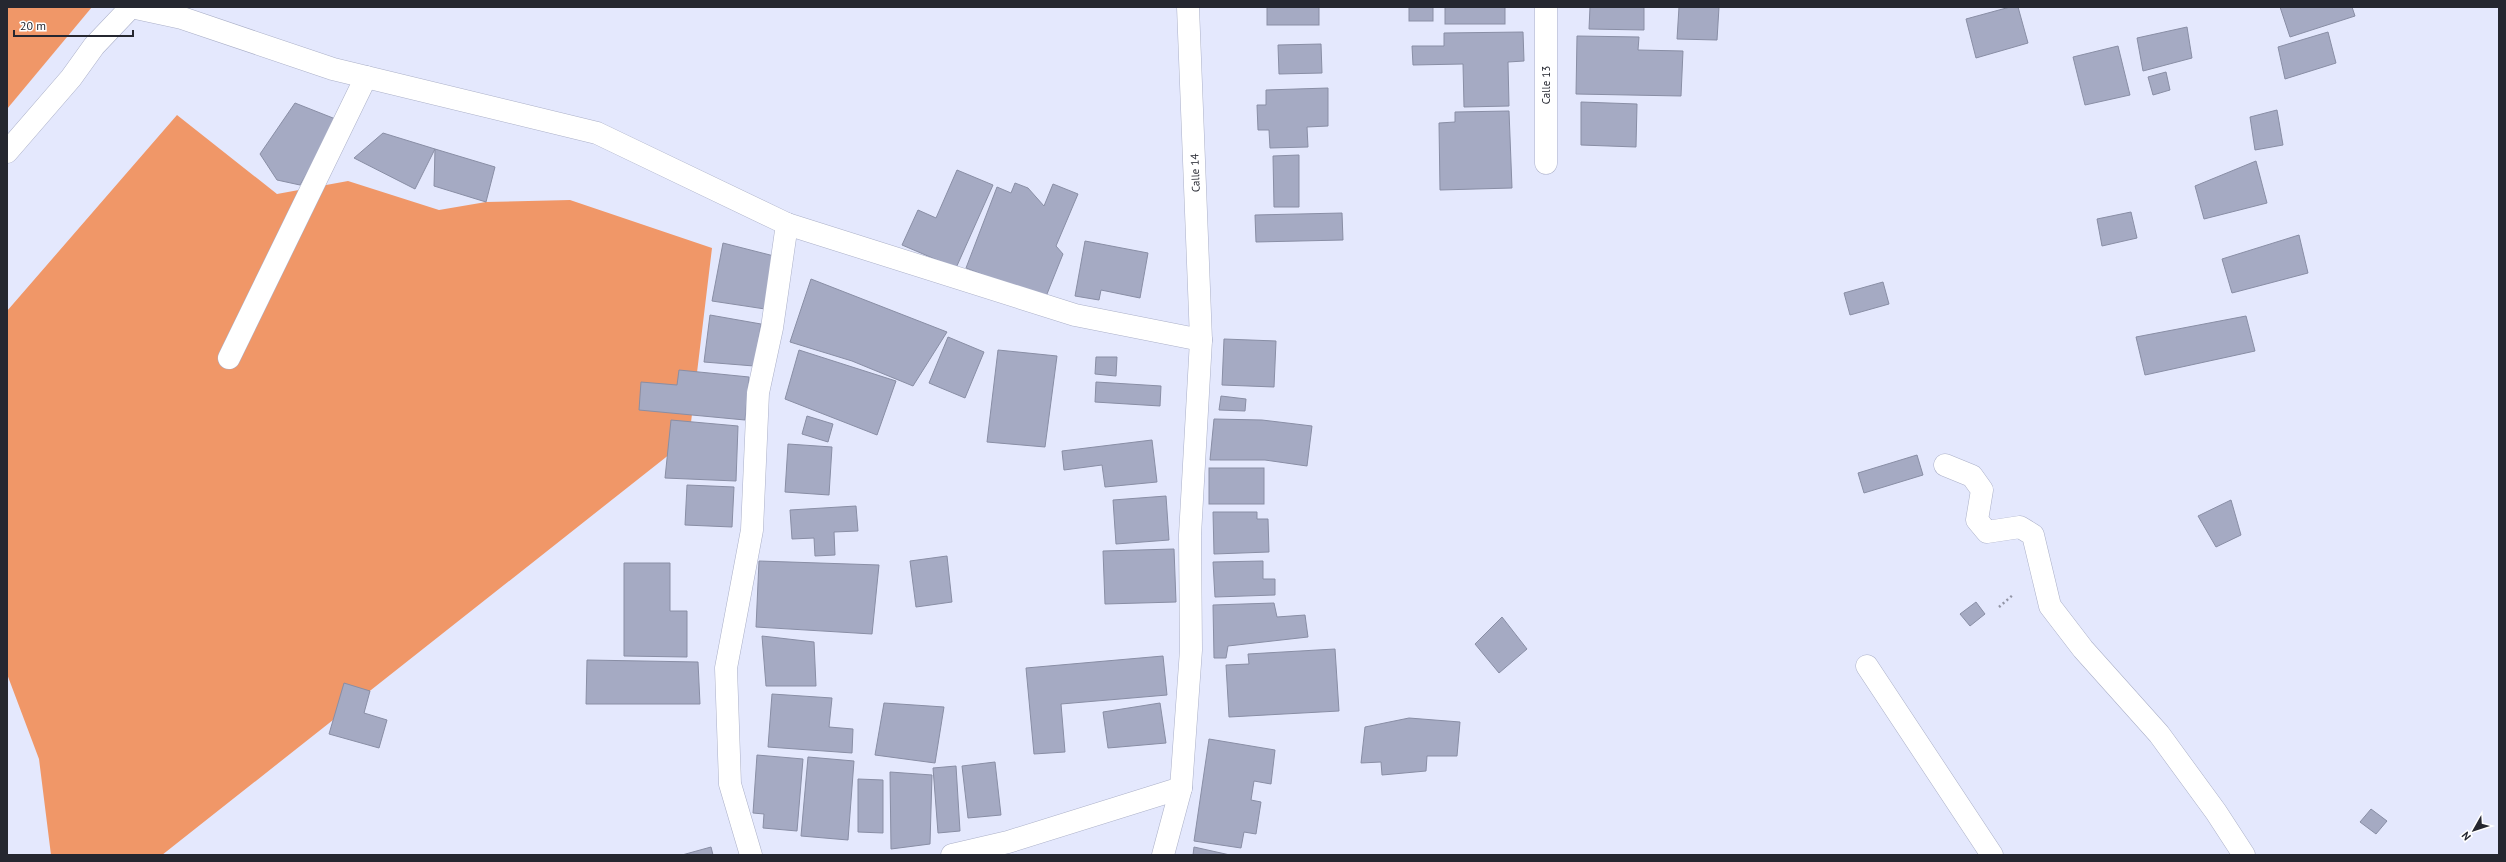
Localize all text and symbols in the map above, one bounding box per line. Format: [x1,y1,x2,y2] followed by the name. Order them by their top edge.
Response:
[14,12,133,38] scale bar
[20,18,46,33] text: 20 m
[1539,66,1553,104] street label: Calle 13
[1187,154,1203,192] street label: Calle 14
[2454,810,2494,850] north arrow
[2459,829,2474,844] text: N

